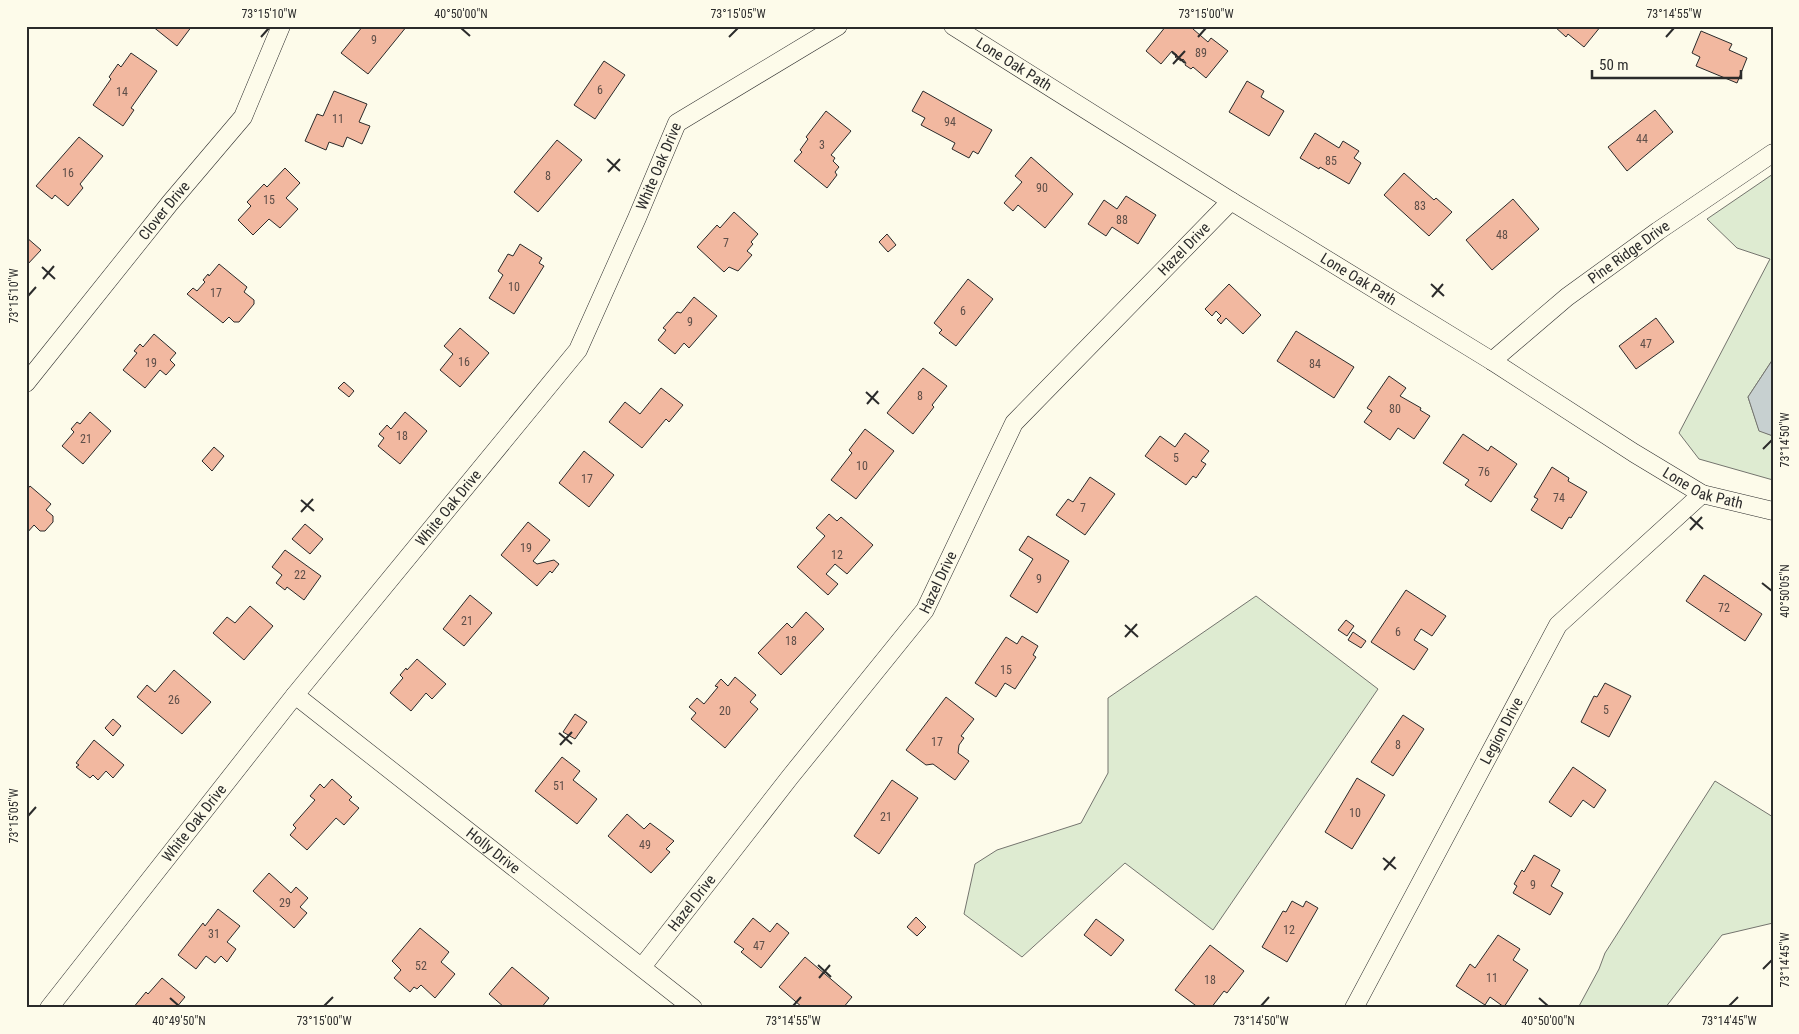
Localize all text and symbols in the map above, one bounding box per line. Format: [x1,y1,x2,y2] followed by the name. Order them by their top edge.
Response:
[241,7,297,21] text: 73°15'10"W
[434,7,488,21] text: 40°50'00"N
[710,7,766,21] text: 73°15'05"W
[1178,7,1234,21] text: 73°15'00"W
[1646,7,1702,21] text: 73°14'55"W
[371,33,377,47] house number: 9
[973,34,1055,95] street label: Lone Oak Path
[1195,46,1207,60] house number: 89
[1592,48,1740,80] scale bar
[1599,56,1629,74] text: 50 m
[597,83,603,97] house number: 6
[116,85,128,99] house number: 14
[332,112,344,126] house number: 11
[944,115,956,129] house number: 94
[632,120,685,213] street label: White Oak Drive
[1636,132,1648,146] house number: 44
[819,138,825,152] house number: 3
[1325,154,1337,168] house number: 85
[62,166,74,180] house number: 16
[545,169,551,183] house number: 8
[135,177,194,244] street label: Clover Drive
[1036,181,1048,195] house number: 90
[263,193,275,207] house number: 15
[1414,199,1426,213] house number: 83
[1116,213,1128,227] house number: 88
[1585,217,1673,288] street label: Pine Ridge Drive
[1154,219,1214,279] street label: Hazel Drive
[1496,228,1508,242] house number: 48
[723,236,729,250] house number: 7
[1317,249,1400,309] street label: Lone Oak Path
[7,268,21,324] text: 73°15'10"W
[508,280,520,294] house number: 10
[210,286,222,300] house number: 17
[960,304,966,318] house number: 6
[687,315,693,329] house number: 9
[1640,337,1652,351] house number: 47
[458,355,470,369] house number: 16
[145,356,157,370] house number: 19
[1309,357,1321,371] house number: 84
[917,389,923,403] house number: 8
[1389,402,1401,416] house number: 80
[1778,412,1792,468] text: 73°14'50"W
[396,429,408,443] house number: 18
[80,432,92,446] house number: 21
[1173,451,1179,465] house number: 5
[856,459,868,473] house number: 10
[1659,463,1745,512] street label: Lone Oak Path
[1478,465,1490,479] house number: 76
[412,466,485,550] street label: White Oak Drive
[581,472,593,486] house number: 17
[1553,491,1565,505] house number: 74
[1080,501,1086,515] house number: 7
[520,541,532,555] house number: 19
[831,548,843,562] house number: 12
[916,548,961,617] street label: Hazel Drive
[1778,564,1792,618] text: 40°50'05"N
[294,568,306,582] house number: 22
[1036,572,1042,586] house number: 9
[1718,601,1730,615] house number: 72
[461,614,473,628] house number: 21
[1395,625,1401,639] house number: 6
[785,634,797,648] house number: 18
[1000,663,1012,677] house number: 15
[168,693,180,707] house number: 26
[1476,694,1527,767] street label: Legion Drive
[1603,703,1609,717] house number: 5
[719,704,731,718] house number: 20
[931,735,943,749] house number: 17
[1395,738,1401,752] house number: 8
[553,779,565,793] house number: 51
[158,781,230,866] street label: White Oak Drive
[7,788,21,844] text: 73°15'05"W
[1349,806,1361,820] house number: 10
[880,810,892,824] house number: 21
[463,824,524,877] street label: Holly Drive
[639,838,651,852] house number: 49
[664,871,719,935] street label: Hazel Drive
[1530,878,1536,892] house number: 9
[279,896,291,910] house number: 29
[1283,923,1295,937] house number: 12
[208,927,220,941] house number: 31
[1778,932,1792,988] text: 73°14'45"W
[753,939,765,953] house number: 47
[415,959,427,973] house number: 52
[1486,971,1498,985] house number: 11
[1204,973,1216,987] house number: 18
[152,1014,206,1028] text: 40°49'50"N
[296,1014,352,1028] text: 73°15'00"W
[765,1014,821,1028] text: 73°14'55"W
[1233,1014,1289,1028] text: 73°14'50"W
[1521,1014,1575,1028] text: 40°50'00"N
[1701,1014,1757,1028] text: 73°14'45"W

